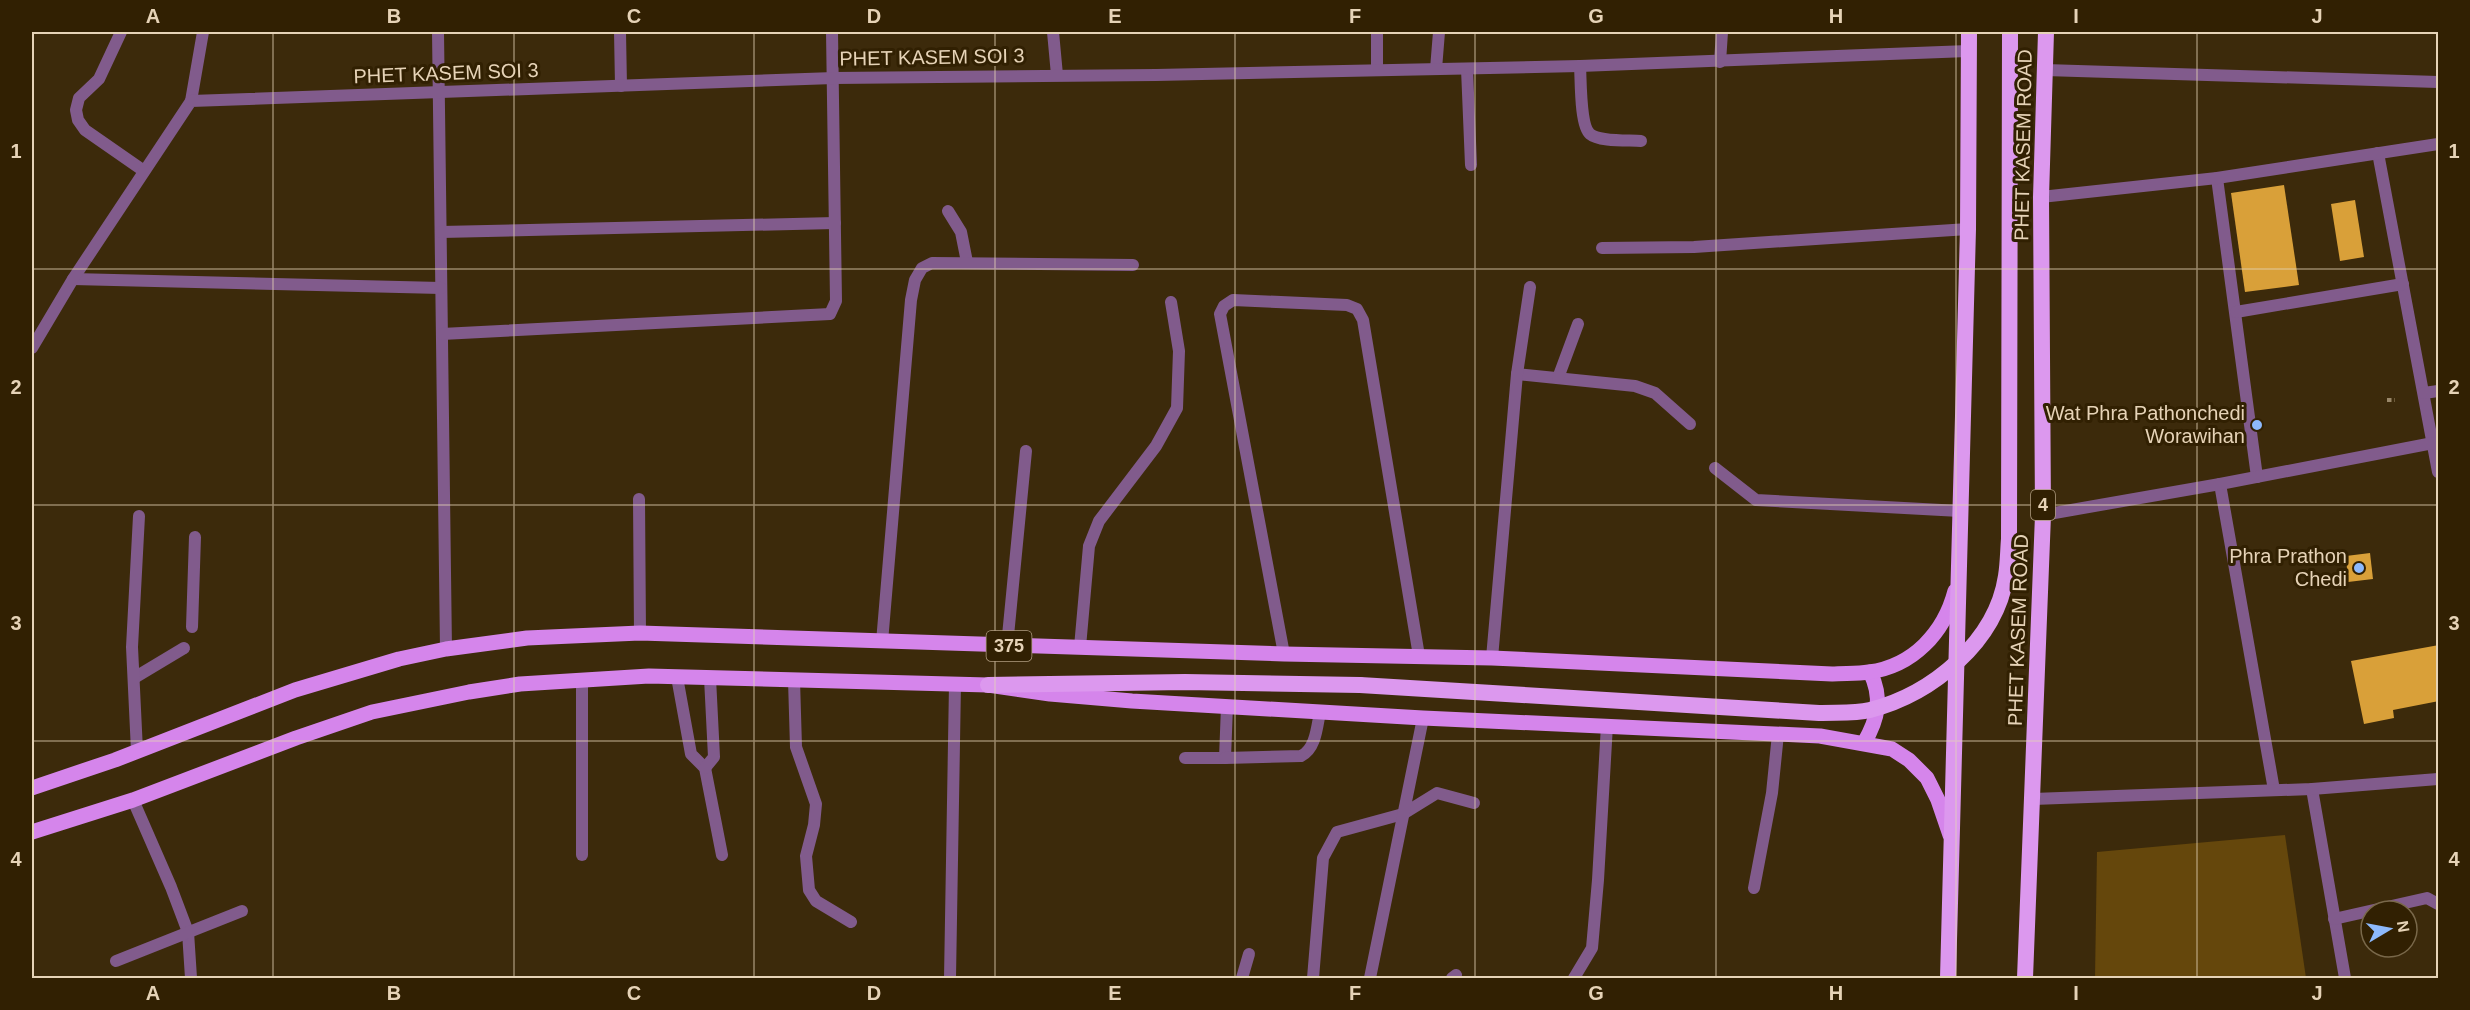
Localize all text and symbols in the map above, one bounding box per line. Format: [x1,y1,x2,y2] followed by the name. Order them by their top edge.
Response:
[146,5,160,27] text: A
[387,5,401,27] text: B
[627,5,641,27] text: C
[867,5,881,27] text: D
[1108,5,1122,27] text: E
[1349,5,1361,27] text: F
[1588,5,1604,27] text: G
[1829,5,1843,27] text: H
[2073,5,2079,27] text: I
[2311,5,2323,27] text: J
[839,44,1025,70] street label: PHET KASEM SOI 3
[2010,49,2036,241] street label: PHET KASEM ROAD
[353,59,539,87] street label: PHET KASEM SOI 3
[10,140,22,162] text: 1
[2448,140,2460,162] text: 1
[10,376,22,398] text: 2
[2448,376,2460,398] text: 2
[2046,402,2245,447] place label: Wat Phra Pathonchedi Worawihan
[2250,418,2264,432] marker: Wat Phra Pathonchedi Worawihan
[2031,490,2055,520] road number: 4
[2004,534,2032,726] street label: PHET KASEM ROAD
[2229,545,2347,590] place label: Phra Prathon Chedi
[2352,561,2366,575] marker: Phra Prathon Chedi
[10,612,22,634] text: 3
[2448,612,2460,634] text: 3
[986,631,1032,661] road number: 375
[10,848,22,870] text: 4
[2448,848,2460,870] text: 4
[2359,899,2419,959] north arrow
[2394,919,2413,934] text: N
[146,982,160,1004] text: A
[387,982,401,1004] text: B
[627,982,641,1004] text: C
[867,982,881,1004] text: D
[1108,982,1122,1004] text: E
[1349,982,1361,1004] text: F
[1588,982,1604,1004] text: G
[1829,982,1843,1004] text: H
[2073,982,2079,1004] text: I
[2311,982,2323,1004] text: J

